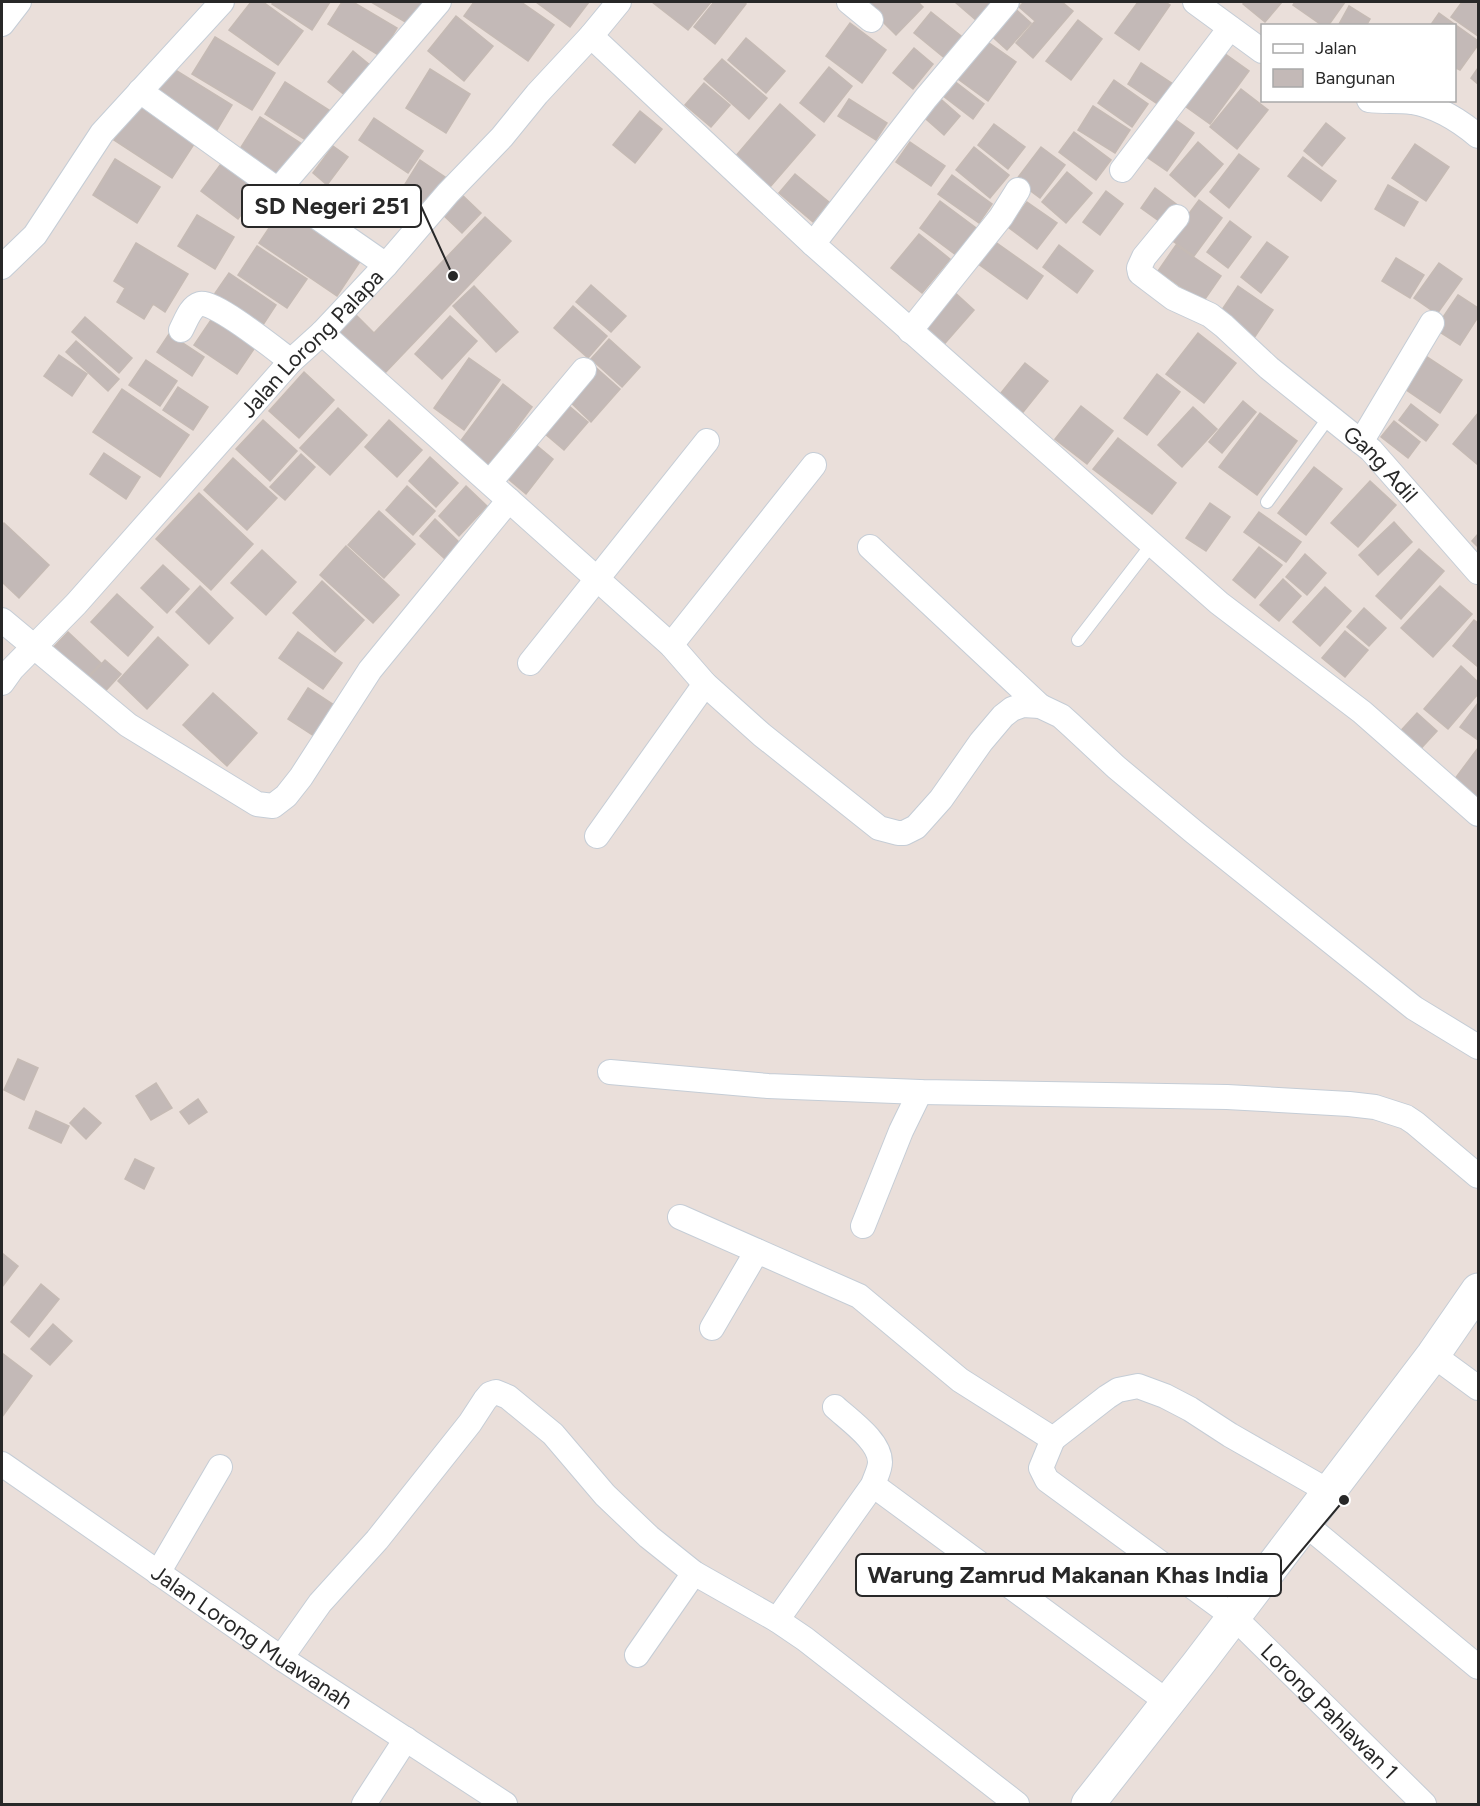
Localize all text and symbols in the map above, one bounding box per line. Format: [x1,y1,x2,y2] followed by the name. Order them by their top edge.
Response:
[1261,24,1456,102] legend
[1315,37,1357,59] text: Jalan
[1315,67,1395,89] text: Bangunan
[242,185,421,227] callout: SD Negeri 251
[254,191,410,220] text: SD Negeri 251
[234,264,389,423] street label: Jalan Lorong Palapa
[1338,420,1423,508] street label: Gang Adil
[856,1554,1281,1596] callout: Warung Zamrud Makanan Khas India
[146,1559,358,1715] street label: Jalan Lorong Muawanah
[867,1560,1269,1589] text: Warung Zamrud Makanan Khas India
[1255,1638,1404,1785] street label: Lorong Pahlawan 1

